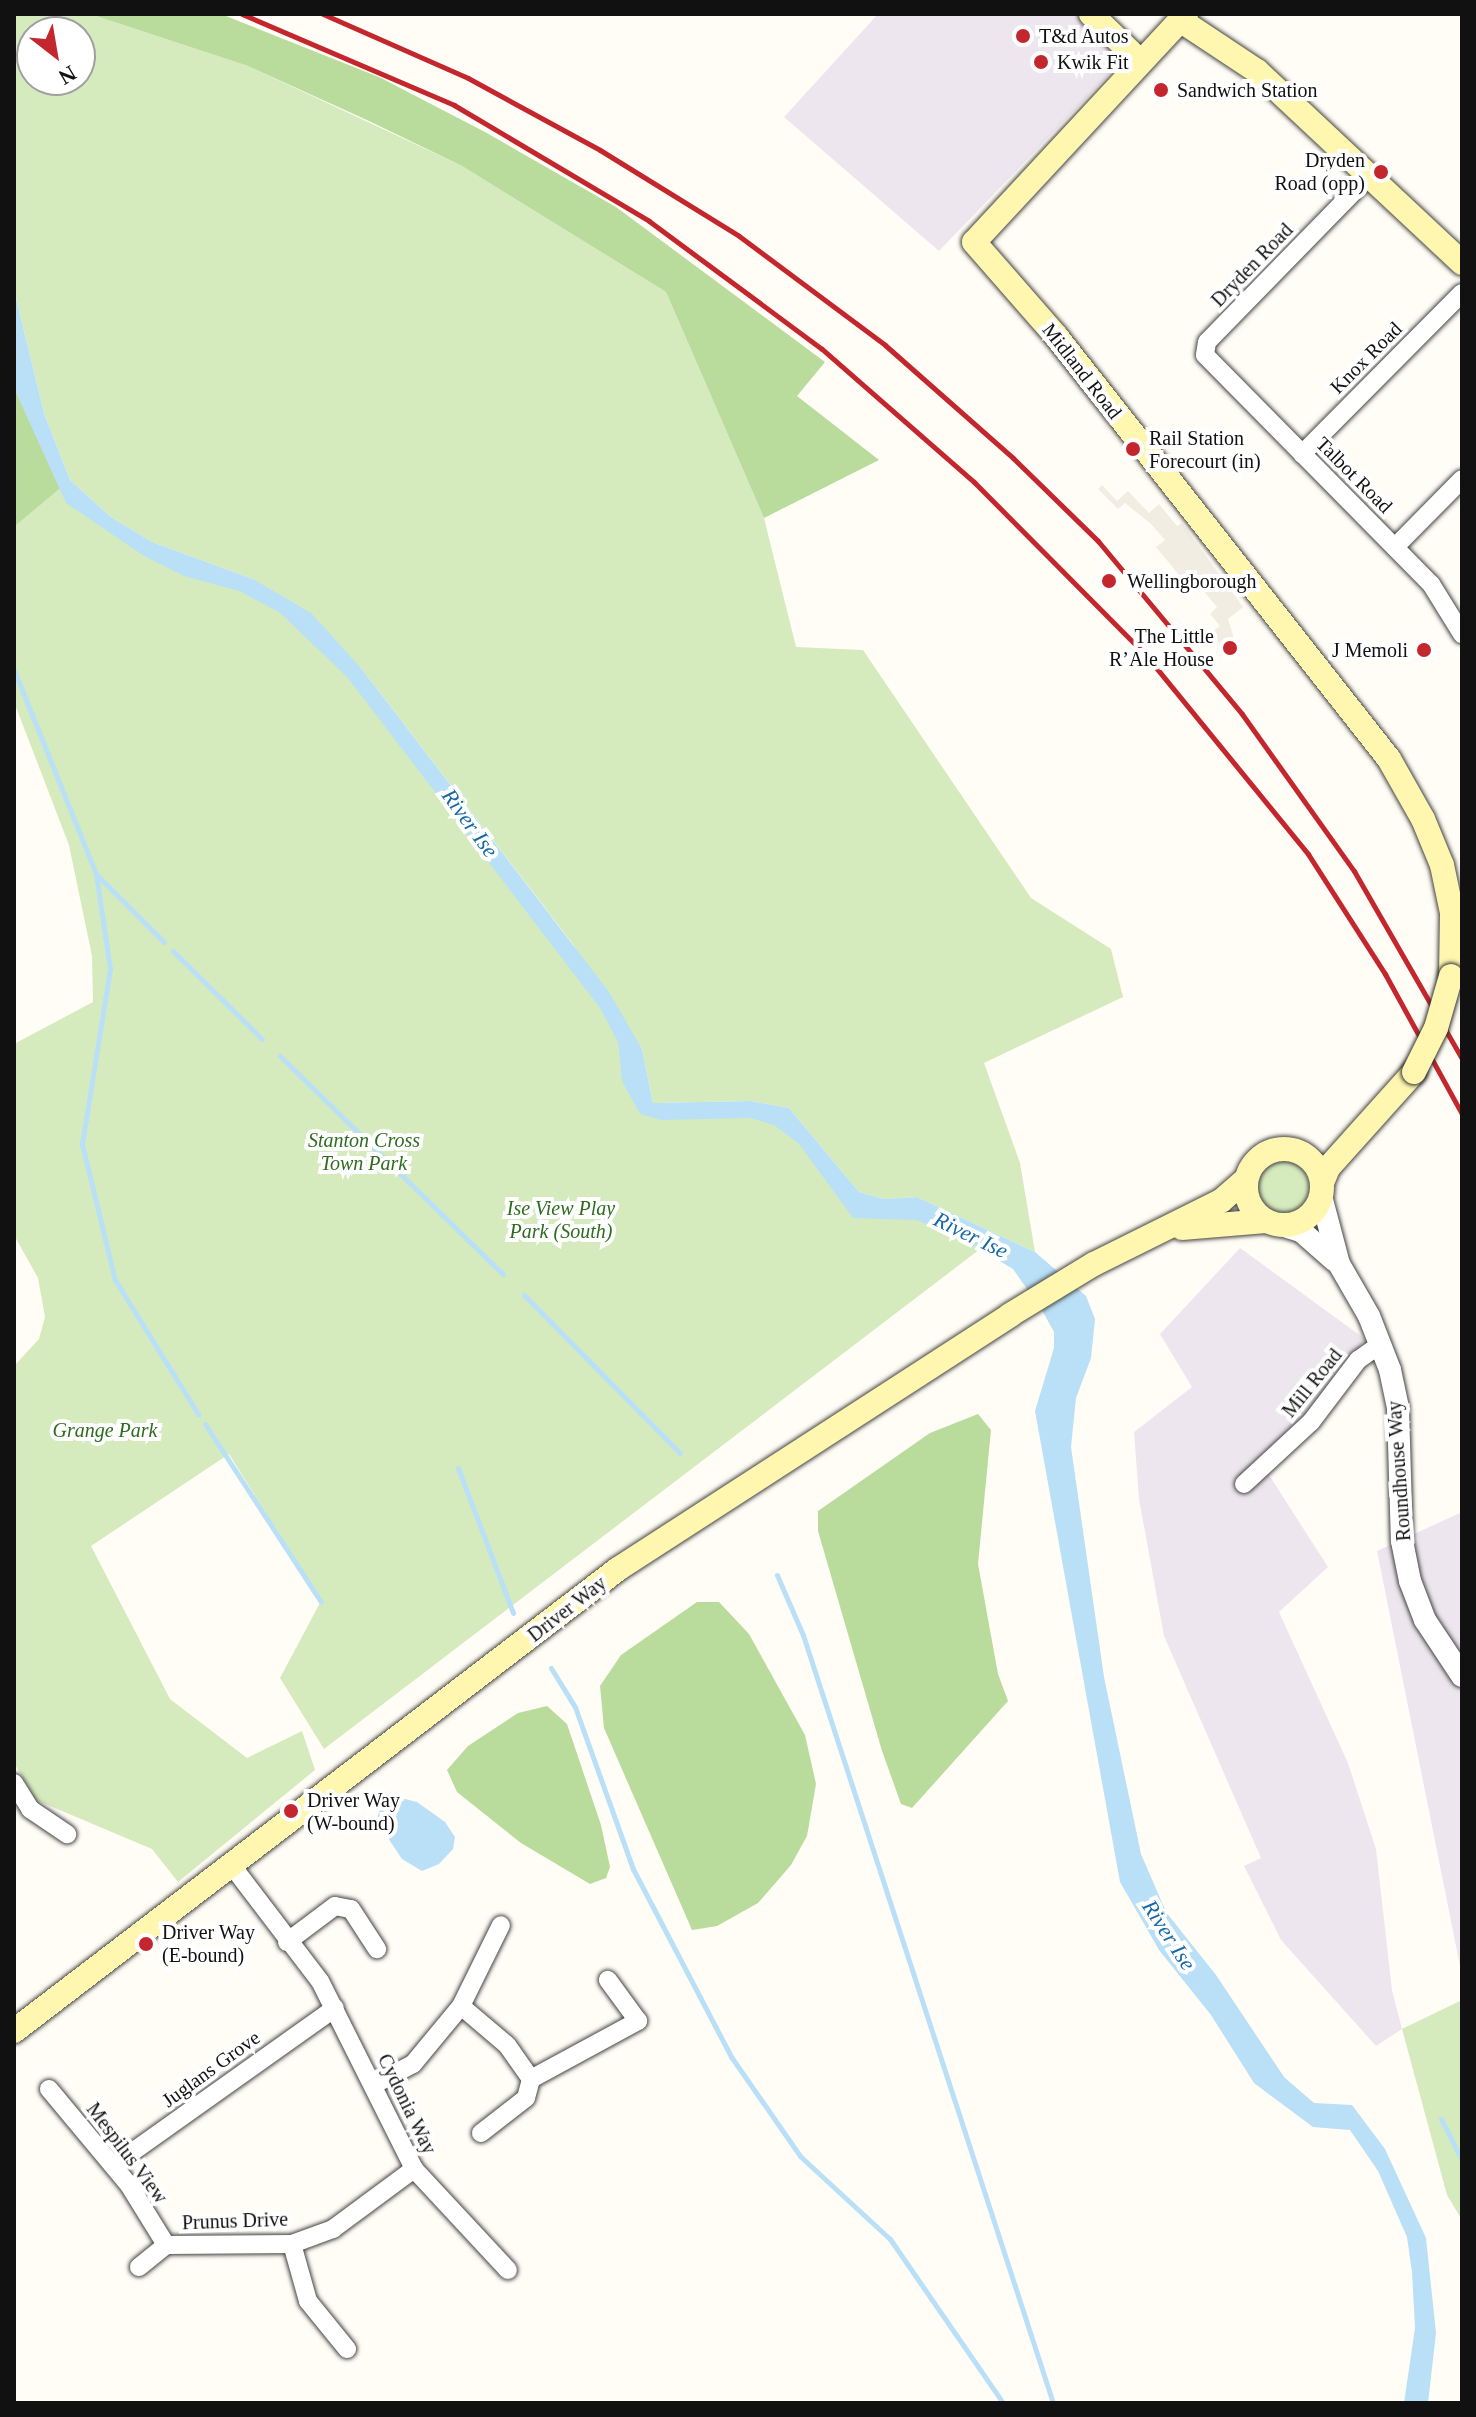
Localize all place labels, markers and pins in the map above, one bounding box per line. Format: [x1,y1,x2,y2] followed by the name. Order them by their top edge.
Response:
[1039,24,1130,48] place label: T&d Autos
[1014,27,1032,45] marker: T&d Autos
[1057,50,1129,74] place label: Kwik Fit
[1032,53,1050,71] marker: Kwik Fit
[1177,78,1318,102] place label: Sandwich Station
[1152,81,1170,99] marker: Sandwich Station
[1274,148,1365,195] place label: Dryden Road (opp)
[1372,163,1390,181] marker: Dryden Road (opp)
[1149,426,1261,473] place label: Rail Station Forecourt (in)
[1124,440,1142,458] marker: Rail Station Forecourt (in)
[1127,569,1256,593] place label: Wellingborough
[1098,570,1120,592] marker: Wellingborough
[1109,624,1214,671] place label: The Little R’Ale House
[1332,638,1408,662] place label: J Memoli
[1221,639,1239,657] marker: The Little R’Ale House
[1415,641,1433,659] marker: J Memoli
[307,1788,400,1835] place label: Driver Way (W-bound)
[282,1802,300,1820] marker: Driver Way (W-bound)
[162,1920,255,1967] place label: Driver Way (E-bound)
[137,1935,155,1953] marker: Driver Way (E-bound)

